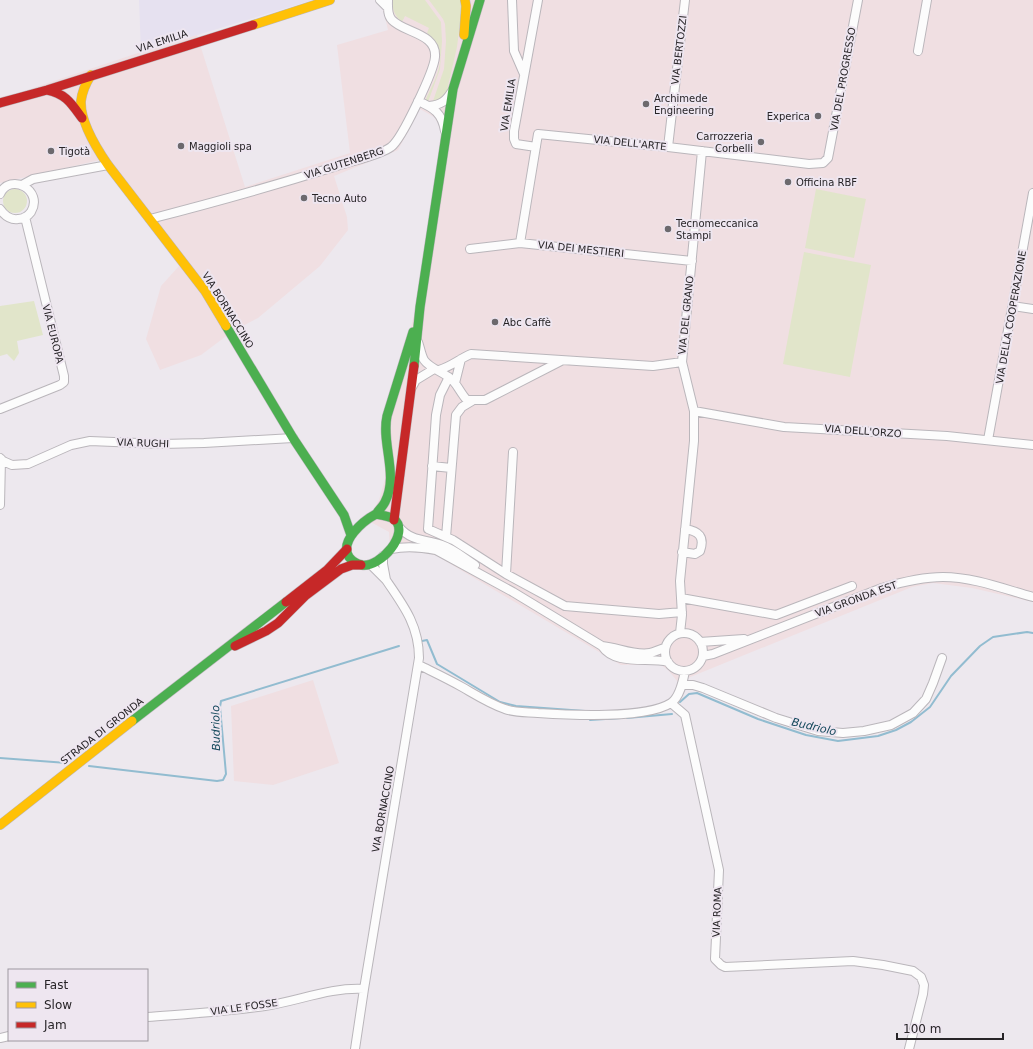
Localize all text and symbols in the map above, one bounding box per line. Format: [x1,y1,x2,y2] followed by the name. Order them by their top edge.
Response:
[669,15,689,85] street label: VIA BERTOZZI
[828,26,858,132] street label: VIA DEL PROGRESSO
[135,28,189,54] street label: VIA EMILIA
[498,78,518,132] street label: VIA EMILIA
[654,93,714,116] place label: Archimede Engineering
[641,99,651,109] marker: Archimede Engineering
[767,111,810,122] place label: Experica
[813,111,823,121] marker: Experica
[696,131,753,154] place label: Carrozzeria Corbelli
[593,134,667,152] street label: VIA DELL'ARTE
[756,137,766,147] marker: Carrozzeria Corbelli
[176,141,186,151] marker: Maggioli spa
[189,141,252,152] place label: Maggioli spa
[303,145,385,181] street label: VIA GUTENBERG
[46,146,56,156] marker: Tigotà
[58,146,90,157] place label: Tigotà
[783,177,793,187] marker: Officina RBF
[796,177,857,188] place label: Officina RBF
[299,193,309,203] marker: Tecno Auto
[311,193,367,204] place label: Tecno Auto
[675,218,758,241] place label: Tecnomeccanica Stampi
[663,224,673,234] marker: Tecnomeccanica Stampi
[537,239,625,259] street label: VIA DEI MESTIERI
[994,249,1028,385] street label: VIA DELLA COOPERAZIONE
[200,270,256,350] street label: VIA BORNACCINO
[676,275,696,355] street label: VIA DEL GRANO
[40,303,66,365] street label: VIA EUROPA
[490,317,500,327] marker: Abc Caffè
[503,317,551,328] place label: Abc Caffè
[824,423,902,439] street label: VIA DELL'ORZO
[117,437,169,449] street label: VIA RUGHI
[814,579,899,619] street label: VIA GRONDA EST
[59,695,146,767] street label: STRADA DI GRONDA
[209,705,223,751] water label: Budriolo
[790,716,838,739] water label: Budriolo
[370,765,396,853] street label: VIA BORNACCINO
[711,887,723,937] street label: VIA ROMA
[8,969,148,1041] legend
[44,978,68,992] text: Fast
[210,997,278,1017] street label: VIA LE FOSSE
[44,998,72,1012] text: Slow
[897,1015,1003,1041] scale bar
[43,1018,67,1032] text: Jam
[903,1022,941,1036] text: 100 m

